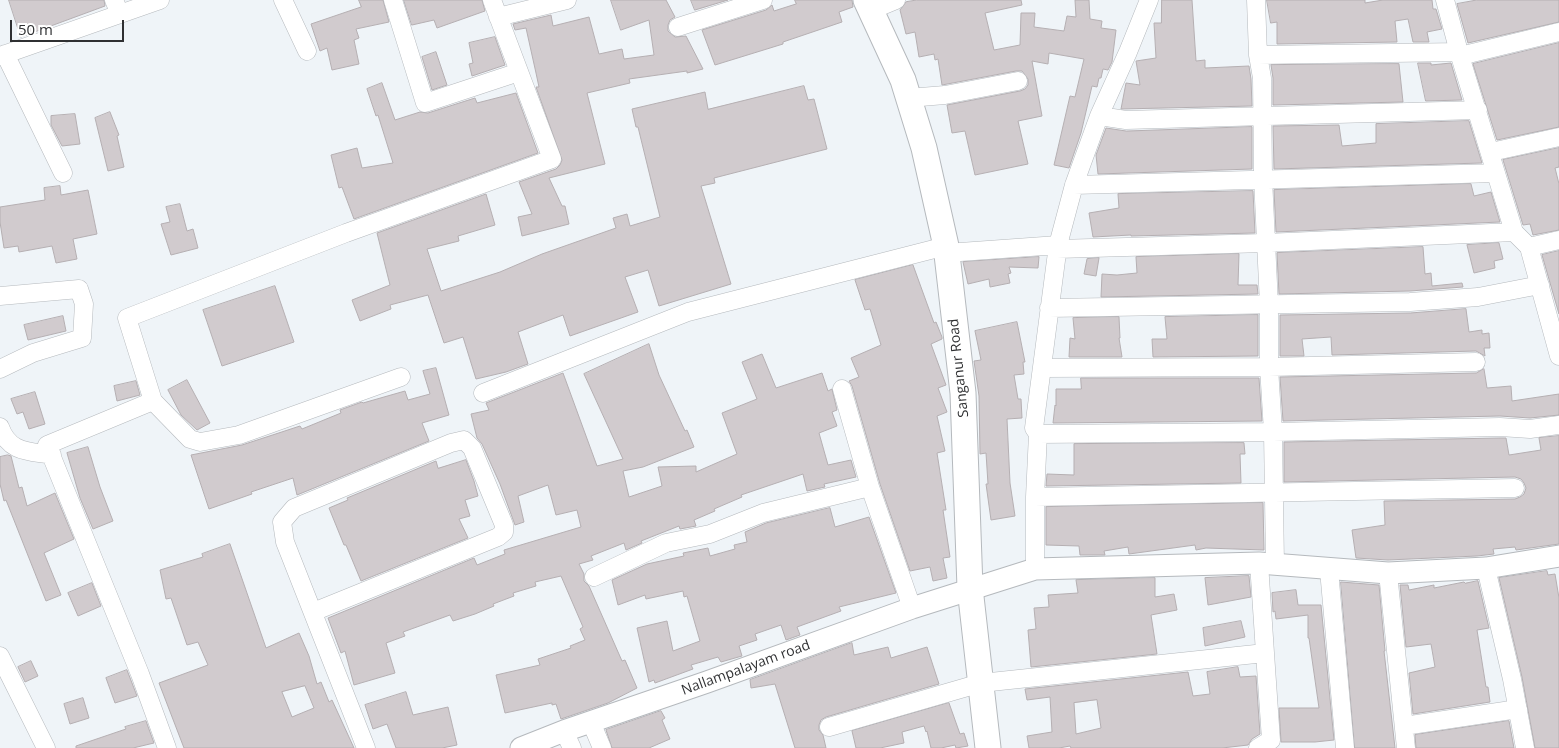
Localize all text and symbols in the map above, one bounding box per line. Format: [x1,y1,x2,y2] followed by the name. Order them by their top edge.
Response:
[12,10,126,42] scale bar
[18,19,53,39] text: 50 m
[945,318,973,418] street label: Sanganur Road
[679,637,813,699] street label: Nallampalayam road

